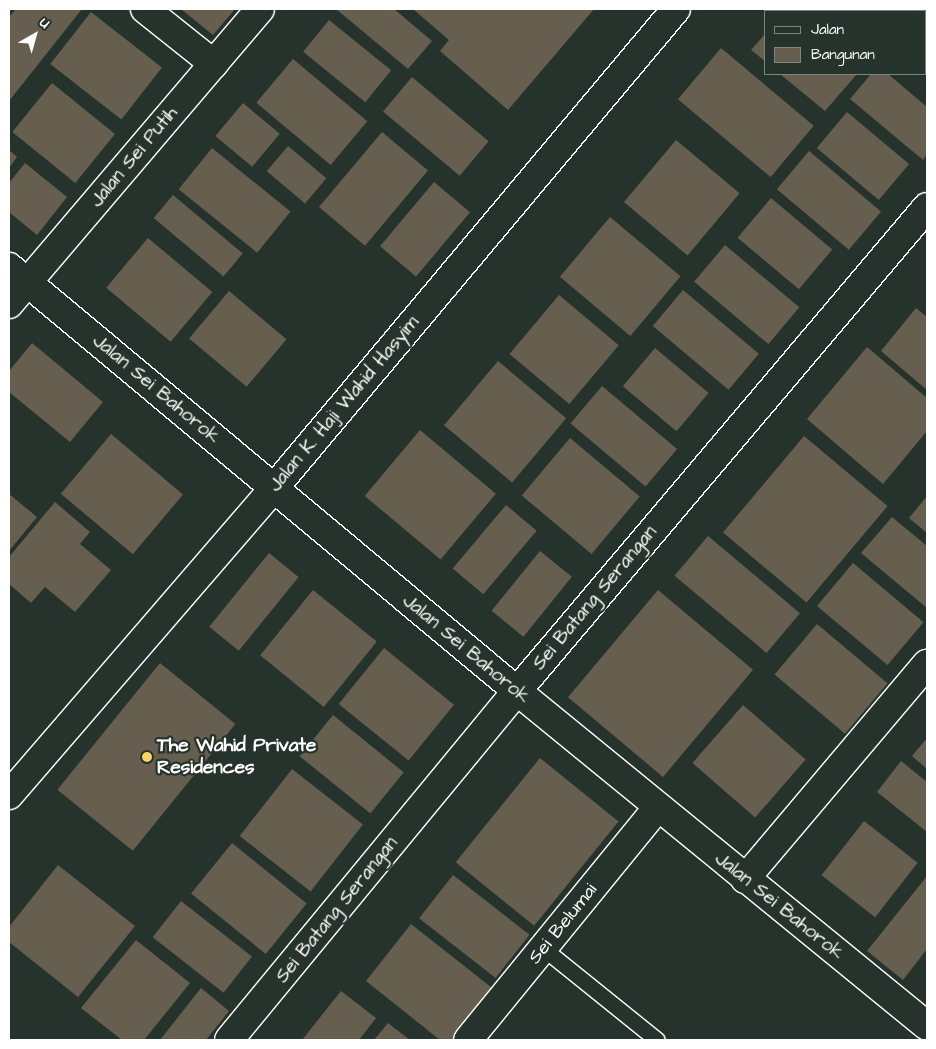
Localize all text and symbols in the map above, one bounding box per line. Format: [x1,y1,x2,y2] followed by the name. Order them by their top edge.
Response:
[10,10,60,60] north arrow
[764,10,926,75] legend
[35,13,53,33] text: U
[811,19,844,40] text: Jalan
[811,44,875,65] text: Bangunan
[85,102,183,212] street label: Jalan Sei Putih
[264,312,424,496] street label: Jalan K. Haji Wahid Hasyim
[88,329,224,449] street label: Jalan Sei Bahorok
[528,521,662,675] street label: Sei Batang Serangan
[398,589,534,709] street label: Jalan Sei Bahorok
[157,735,316,779] place label: The Wahid Private Residences
[141,751,153,763] marker: The Wahid Private Residences
[271,832,403,988] street label: Sei Batang Serangan
[710,847,848,965] street label: Jalan Sei Bahorok
[524,879,602,969] street label: Sei Belumai

